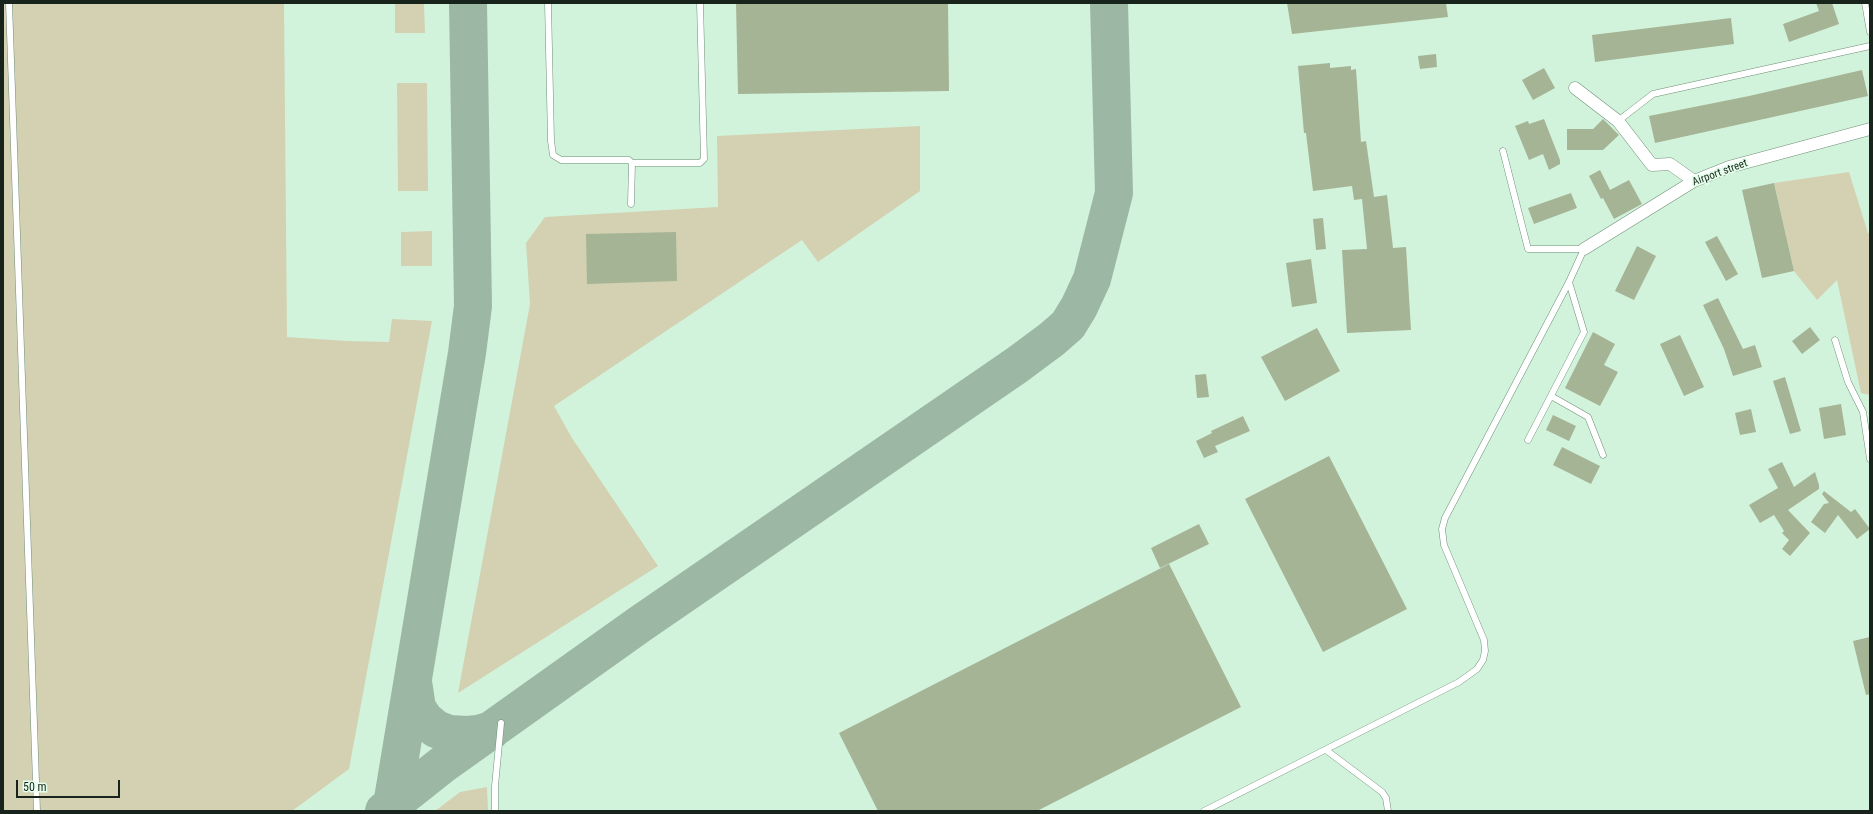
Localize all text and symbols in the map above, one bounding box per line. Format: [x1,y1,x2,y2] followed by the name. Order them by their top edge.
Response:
[1691,157,1749,189] street label: Аirport street
[18,772,122,798] scale bar
[23,780,47,794] text: 50 m

